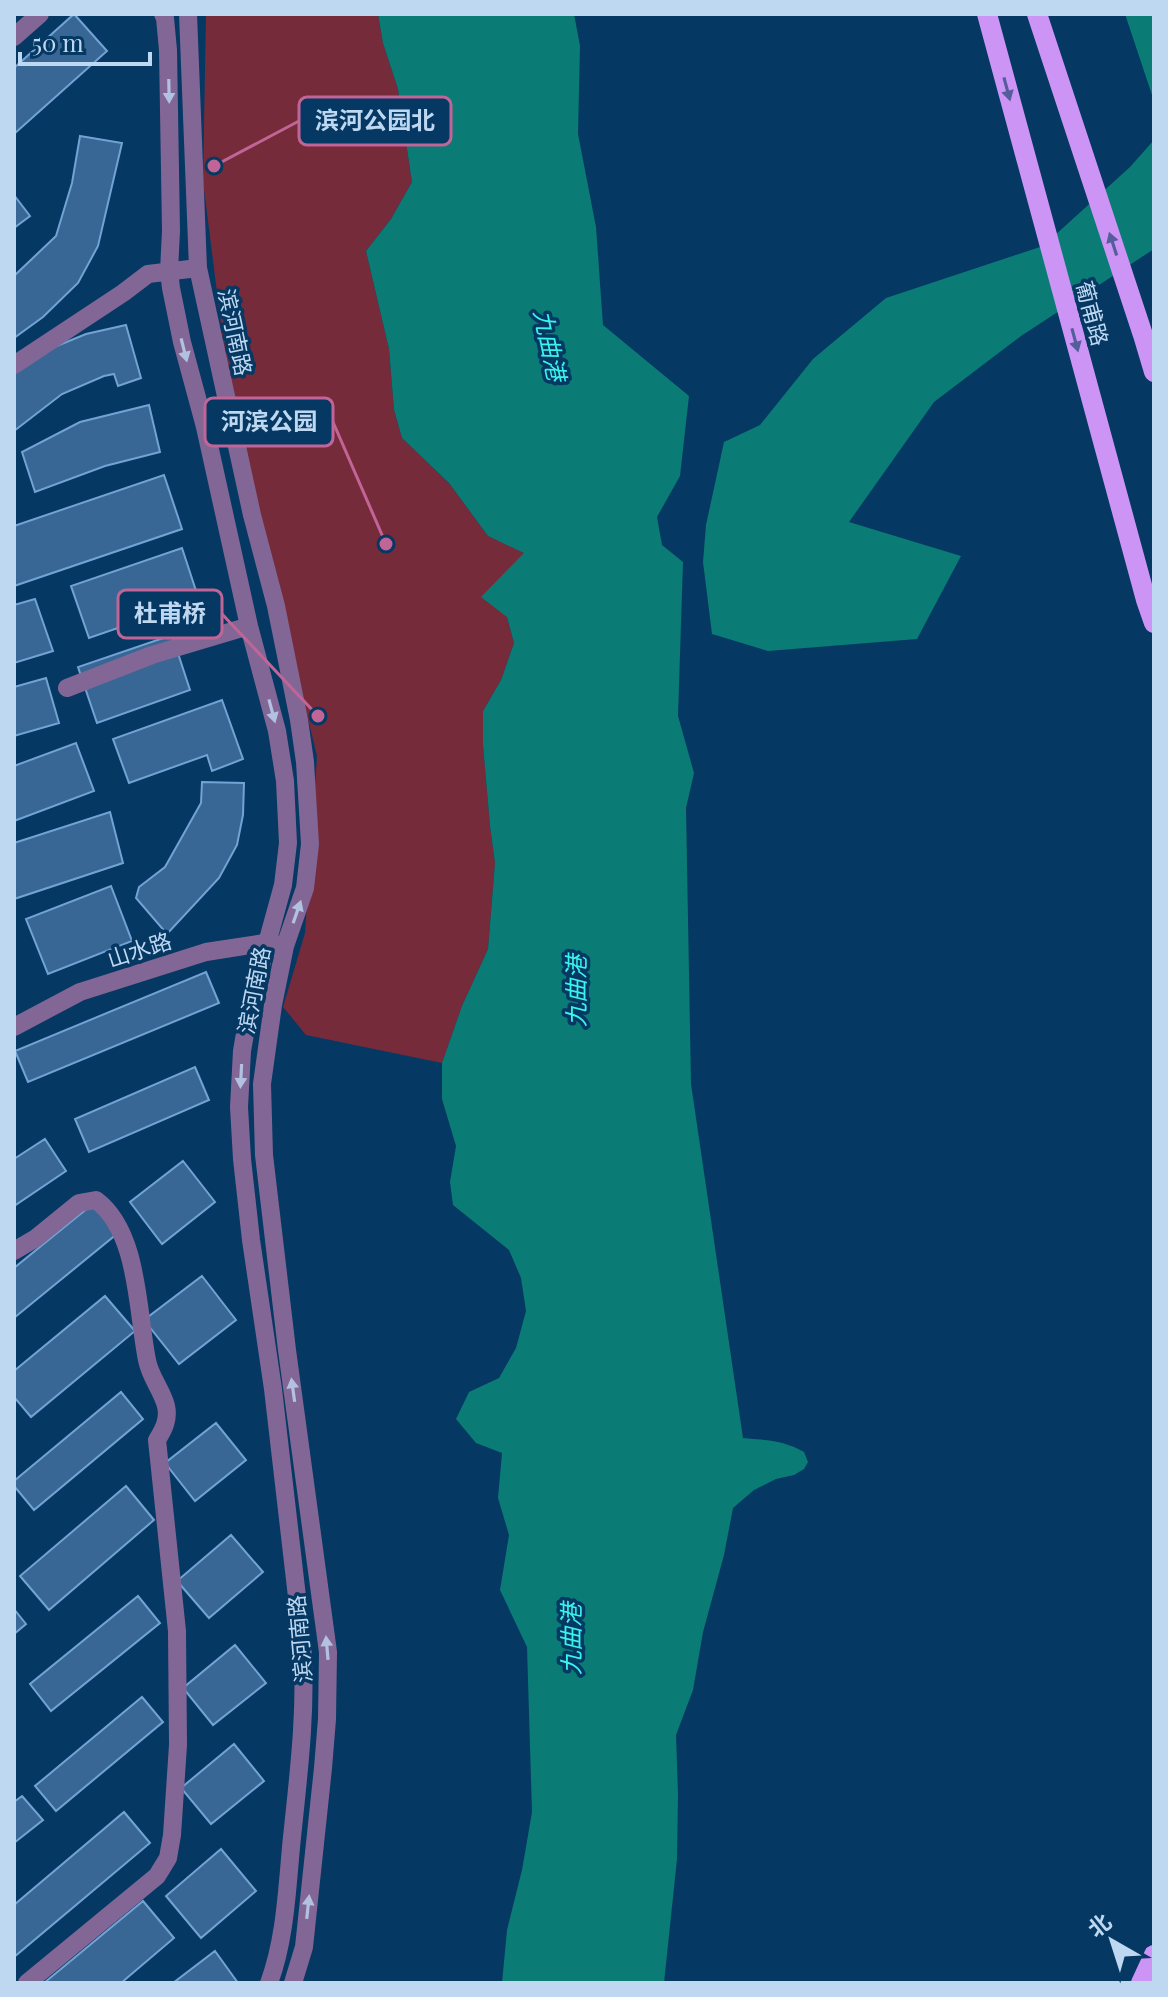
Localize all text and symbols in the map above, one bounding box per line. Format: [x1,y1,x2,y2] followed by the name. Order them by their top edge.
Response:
[20,16,150,66] scale bar
[32,26,84,58] text: 50 m
[1002,77,1014,102] one-way arrow
[163,79,175,104] one-way arrow
[299,97,451,145] callout: 滨河公园北
[315,103,435,135] text: 滨河公园北
[1107,232,1119,256] one-way arrow
[1070,277,1116,349] street label: 葡甫路
[212,286,260,378] street label: 滨河南路
[528,306,575,386] water label: 九曲港
[1070,328,1082,353] one-way arrow
[179,337,191,362] one-way arrow
[205,398,333,446] callout: 河滨公园
[221,404,317,436] text: 河滨公园
[118,590,222,638] callout: 杜甫桥
[134,596,206,628] text: 杜甫桥
[266,699,278,724] one-way arrow
[291,900,303,924] one-way arrow
[103,925,175,973] street label: 山水路
[230,944,276,1036] street label: 滨河南路
[559,952,591,1027] water label: 九曲港
[234,1064,247,1089] one-way arrow
[286,1377,299,1402] one-way arrow
[280,1594,318,1684] street label: 滨河南路
[554,1600,586,1675] water label: 九曲港
[320,1635,333,1660] one-way arrow
[302,1894,315,1919] one-way arrow
[1072,1901,1152,1981] north arrow
[1081,1906,1117,1943] text: 北

